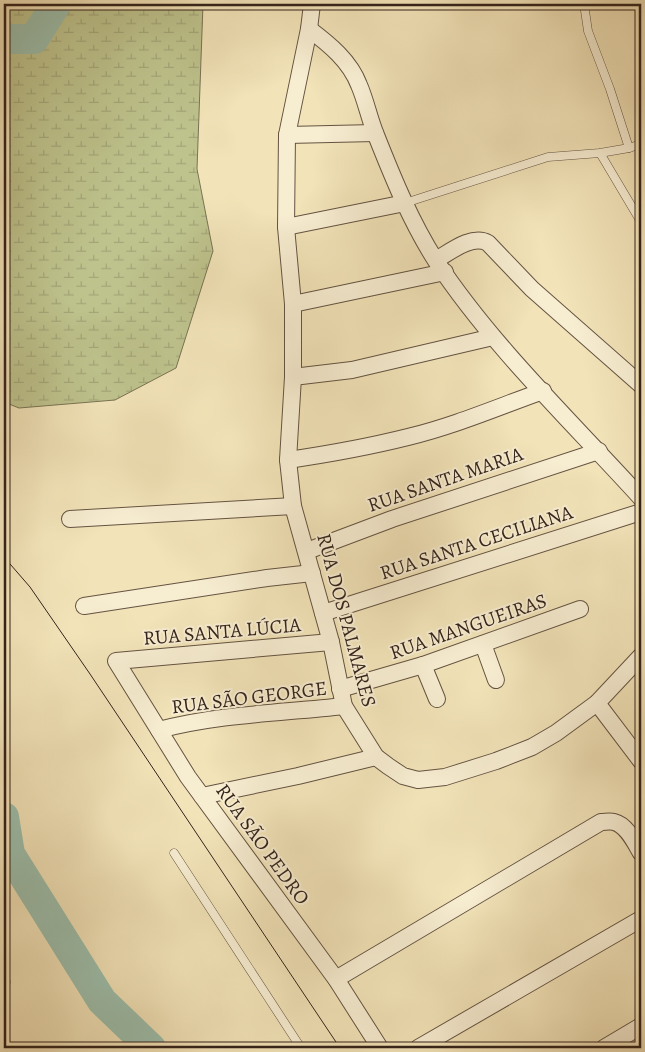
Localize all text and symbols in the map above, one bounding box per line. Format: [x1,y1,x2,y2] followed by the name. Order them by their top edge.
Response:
[364,440,527,519] street label: RUA SANTA MARIA
[376,498,576,586] street label: RUA SANTA CECILIANA
[310,530,383,710] street label: RUA DOS PALMARES
[386,587,550,666] street label: RUA MANGUEIRAS
[142,611,302,652] street label: RUA SANTA LÚCIA
[170,675,328,720] street label: RUA SÃO GEORGE
[209,778,316,910] street label: RUA SÃO PEDRO

